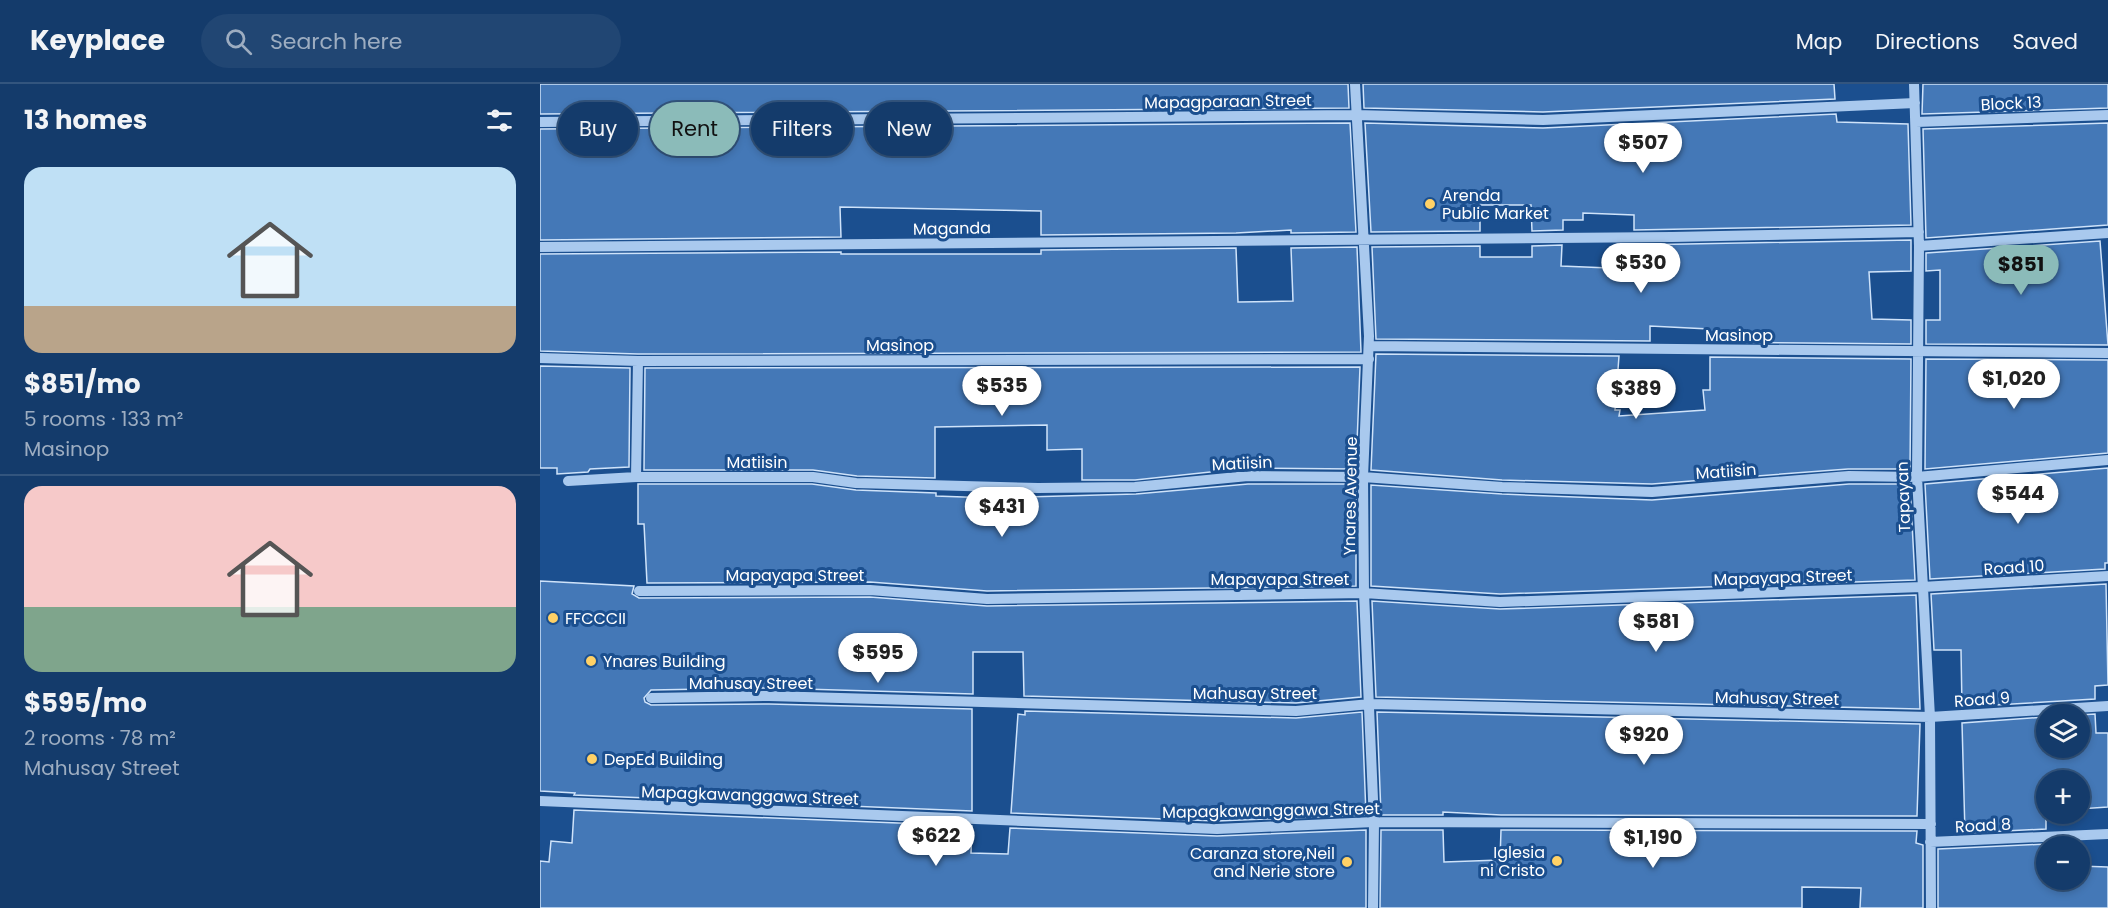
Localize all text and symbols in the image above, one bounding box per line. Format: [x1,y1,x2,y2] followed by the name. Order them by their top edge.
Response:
[201,14,621,68] search box
[30,21,165,60] text: Keyplace
[222,25,255,58] icon: search
[270,26,402,57] text: Search here
[1796,27,1842,56] text: Map
[1875,27,1979,56] text: Directions
[2012,27,2078,56] text: Saved
[1144,89,1312,114] street label: Mapagparaan Street
[1980,90,2042,117] street label: Block 13
[24,102,147,138] text: 13 homes
[558,102,638,156] chip: Buy
[650,102,739,156] chip: Rent
[751,102,853,156] chip: Filters
[865,102,952,156] chip: New
[483,104,516,137] icon: filters
[1607,123,1679,174] pin: $507
[1618,128,1668,156] text: $507
[1442,184,1549,225] place label: Arenda Public Market
[1423,197,1437,211] marker: Arenda Public Market
[216,206,324,314] icon: home
[913,216,991,241] street label: Maganda
[1605,243,1677,294] pin: $530
[1985,245,2057,296] pin: $851
[1615,248,1667,276] text: $530
[1998,250,2044,278] text: $851
[1705,324,1773,347] street label: Masinop
[866,334,934,357] street label: Masinop
[1965,359,2063,410] pin: $1,020
[1982,364,2046,392] text: $1,020
[24,366,141,402] text: $851/mo
[966,366,1038,417] pin: $535
[1600,369,1672,420] pin: $389
[976,371,1028,399] text: $535
[1611,374,1661,402] text: $389
[24,405,183,433] text: 5 rooms · 133 m²
[24,435,109,463] text: Masinop
[1338,436,1363,556] street label: Ynares Avenue
[1211,450,1273,477] street label: Matiisin
[727,451,787,474] street label: Matiisin
[1695,458,1757,485] street label: Matiisin
[1891,461,1916,533] street label: Tapayan
[1982,474,2054,525] pin: $544
[1991,479,2045,507] text: $544
[966,487,1038,538] pin: $431
[979,492,1025,520] text: $431
[216,525,324,633] icon: home
[1983,554,2045,581] street label: Road 10
[726,564,865,587] street label: Mapayapa Street
[1713,564,1853,591] street label: Mapayapa Street
[1211,568,1350,591] street label: Mapayapa Street
[1620,602,1692,653] pin: $581
[565,607,626,630] place label: FFCCCII
[1633,607,1679,635] text: $581
[546,611,560,625] marker: FFCCCII
[842,633,914,684] pin: $595
[852,638,904,666] text: $595
[603,650,726,673] place label: Ynares Building
[584,654,598,668] marker: Ynares Building
[689,672,813,695] street label: Mahusay Street
[1193,682,1317,705] street label: Mahusay Street
[24,685,147,721] text: $595/mo
[1715,686,1840,711] street label: Mahusay Street
[1953,686,2011,713] street label: Road 9
[2036,704,2090,890] map controls
[2036,704,2090,758] button: layers
[1608,715,1680,766] pin: $920
[1619,720,1669,748] text: $920
[24,724,176,752] text: 2 rooms · 78 m²
[604,748,723,771] place label: DepEd Building
[585,752,599,766] marker: DepEd Building
[24,754,179,782] text: Mahusay Street
[2036,770,2090,824] button: +
[641,780,859,811] street label: Mapagkawanggawa Street
[1162,797,1380,824] street label: Mapagkawanggawa Street
[1954,813,2012,838] street label: Road 8
[900,816,972,867] pin: $622
[1604,818,1702,869] pin: $1,190
[912,821,960,849] text: $622
[1623,823,1683,851] text: $1,190
[2036,836,2090,890] button: −
[1480,841,1545,882] place label: Iglesia ni Cristo
[1190,842,1335,883] place label: Caranza store,Neil and Nerie store
[1550,854,1564,868] marker: Iglesia ni Cristo
[1340,855,1354,869] marker: Caranza store,Neil and Nerie store

